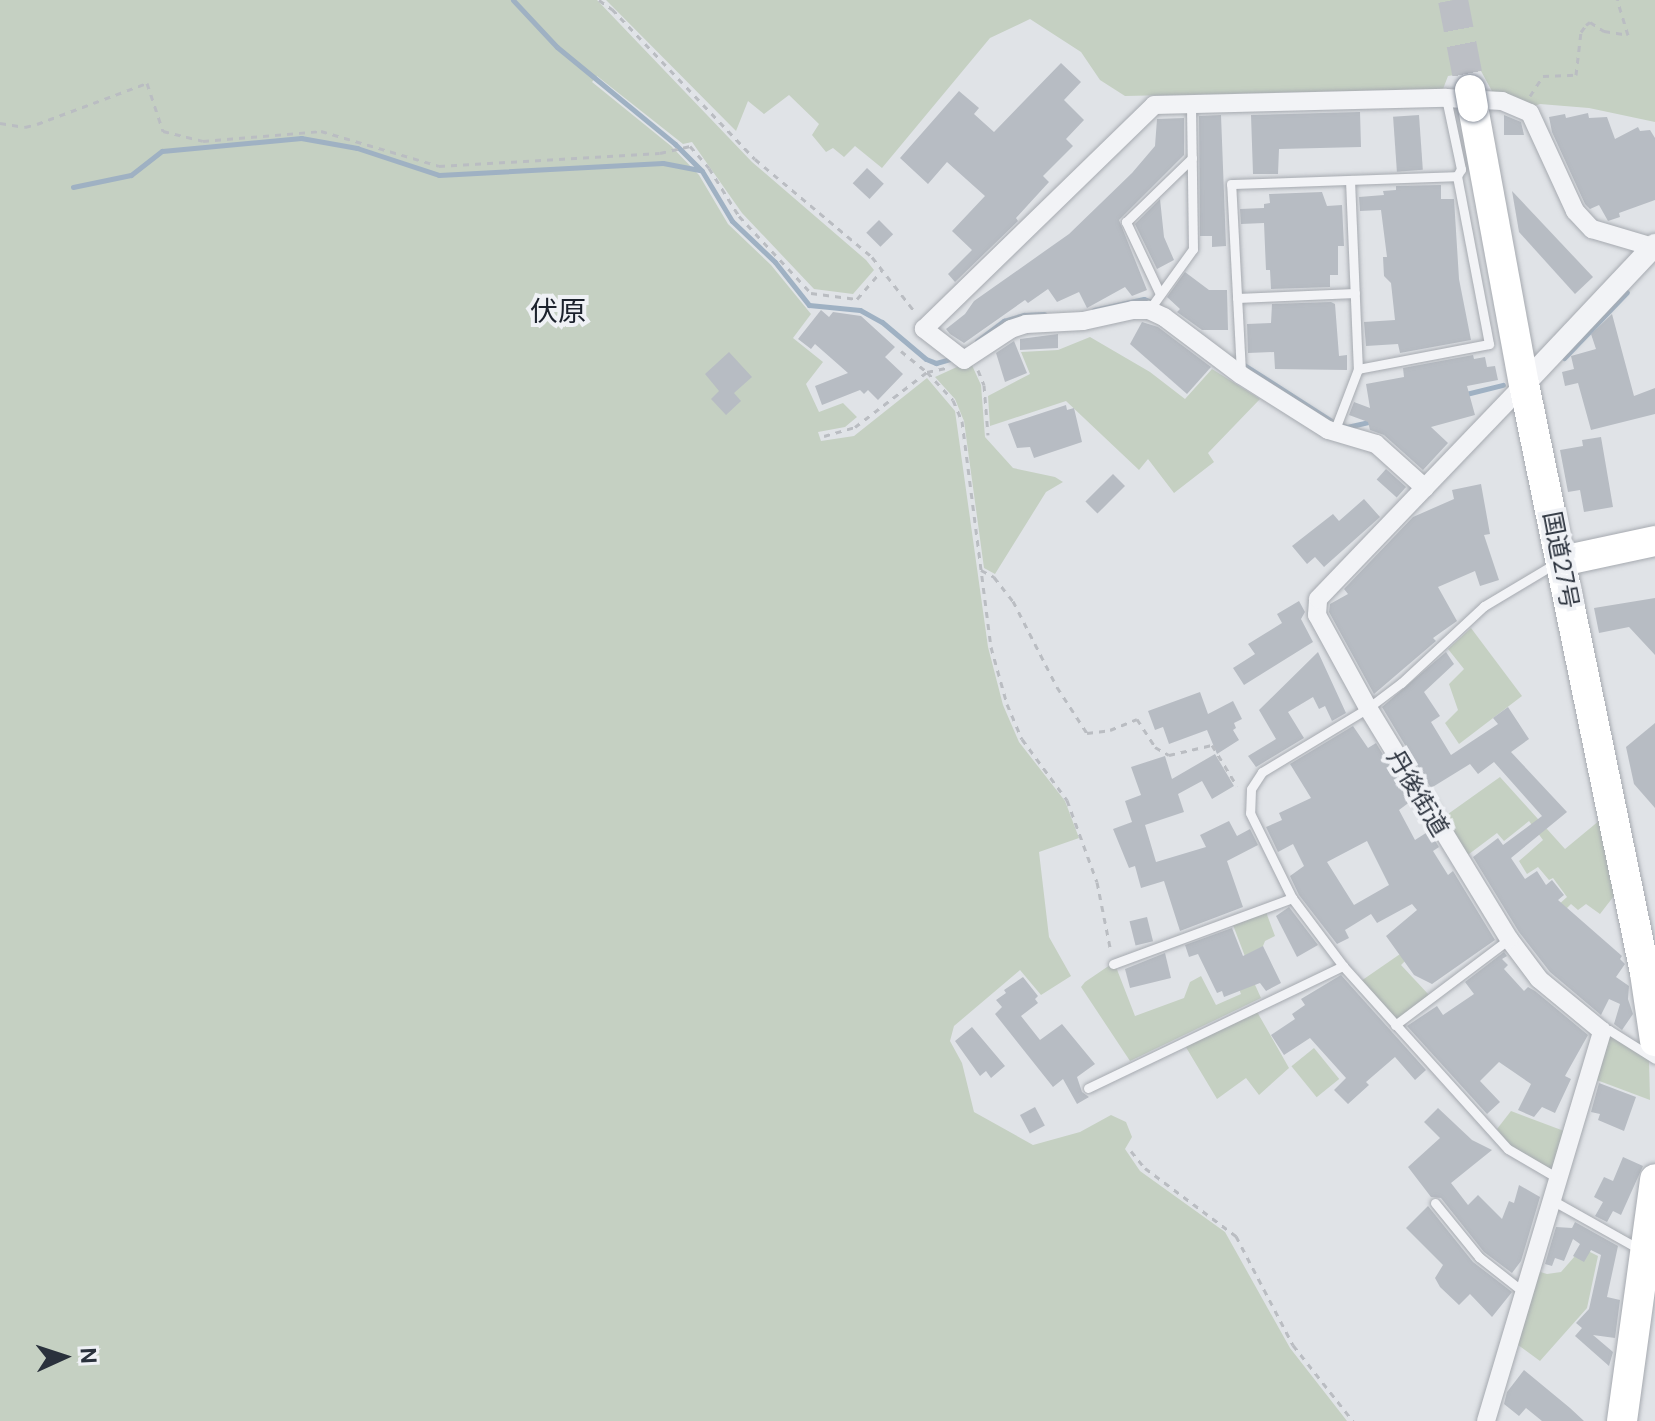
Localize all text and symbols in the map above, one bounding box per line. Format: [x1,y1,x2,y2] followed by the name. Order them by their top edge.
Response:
[530,295,586,329] district label: 伏原
[1537,509,1585,611] street label: 国道27号
[1381,744,1455,842] street label: 丹後街道
[24,1317,104,1397] north arrow
[74,1347,103,1364] text: N

